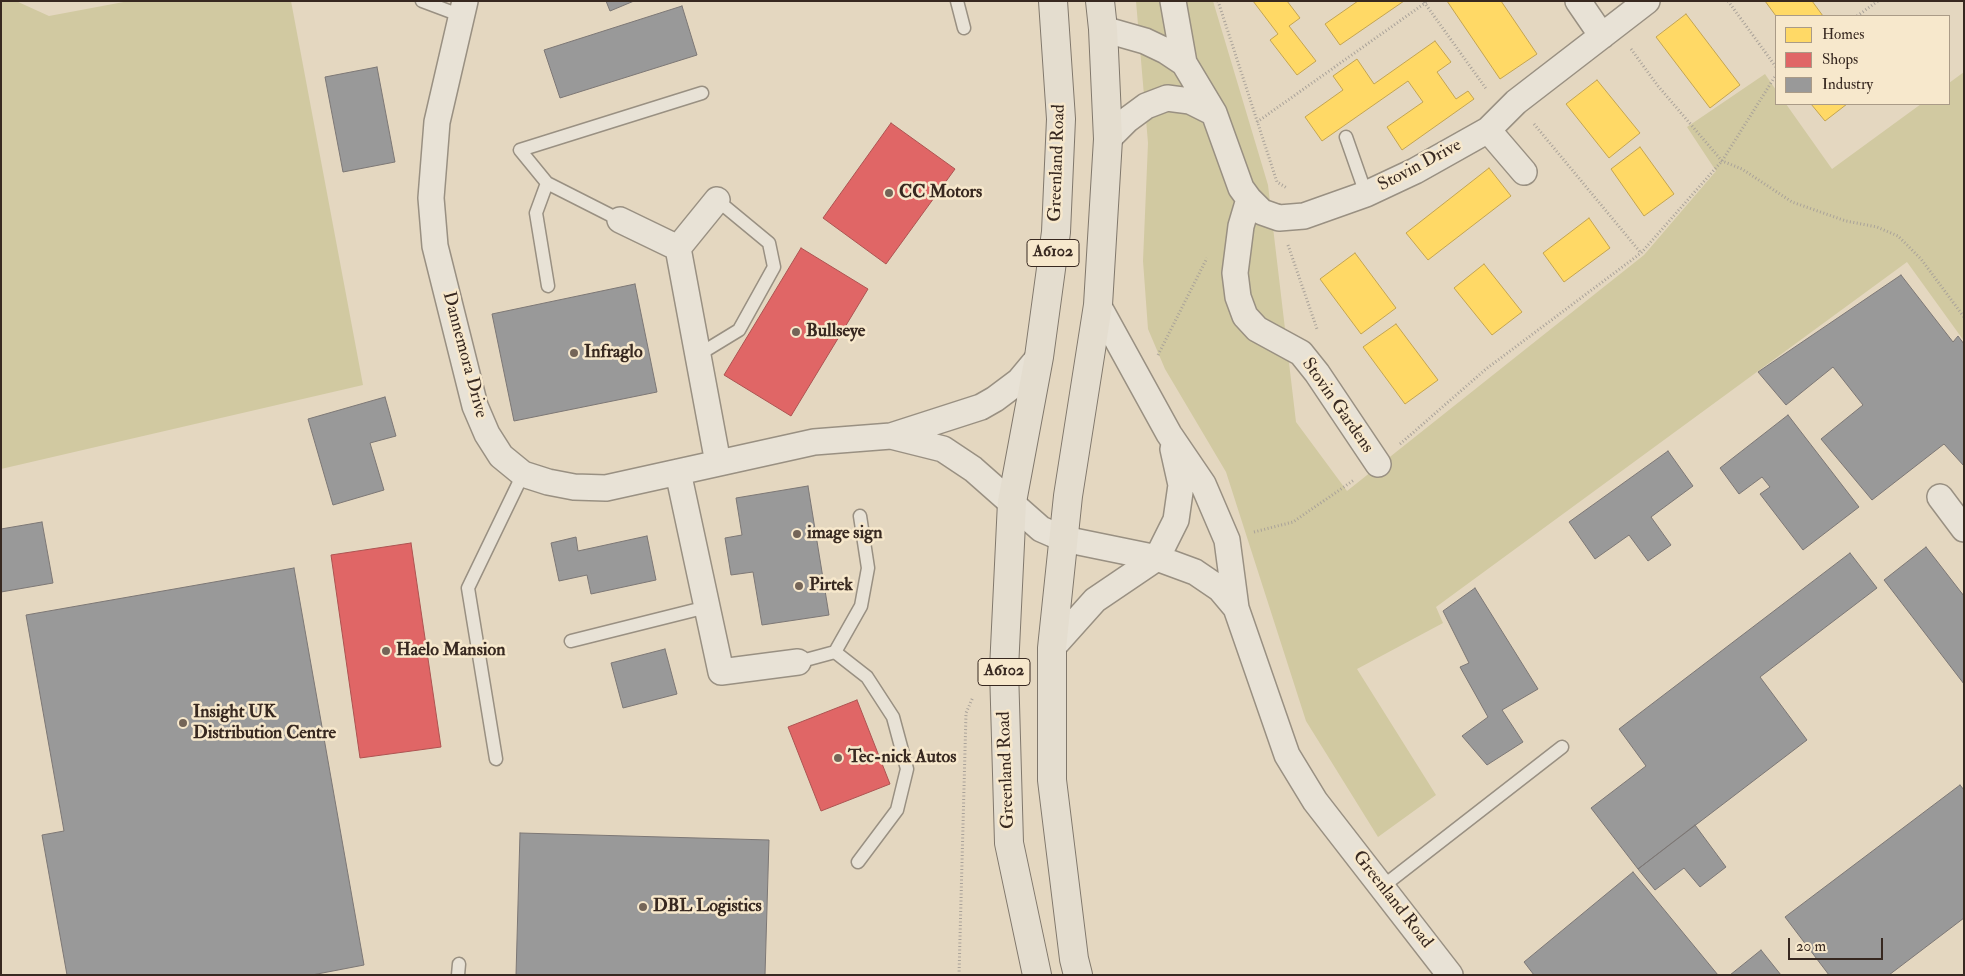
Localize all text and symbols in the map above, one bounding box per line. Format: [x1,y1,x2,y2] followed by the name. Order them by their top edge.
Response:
[1775,15,1950,105] legend
[1822,25,1864,44] text: Homes
[1822,50,1858,69] text: Shops
[1822,75,1873,94] text: Industry
[1045,104,1071,222] street label: Greenland Road
[1375,135,1465,197] street label: Stovin Drive
[899,182,982,204] place label: CC Motors
[883,187,895,199] marker: CC Motors
[1027,240,1079,266] road number: A6102
[437,290,491,420] street label: Dannemora Drive
[806,321,865,343] place label: Bullseye
[790,326,802,338] marker: Bullseye
[584,342,643,364] place label: Infraglo
[568,347,580,359] marker: Infraglo
[1296,354,1378,458] street label: Stovin Gardens
[807,523,882,545] place label: image sign
[791,528,803,540] marker: image sign
[809,575,853,597] place label: Pirtek
[793,580,805,592] marker: Pirtek
[396,640,505,662] place label: Haelo Mansion
[380,645,392,657] marker: Haelo Mansion
[978,659,1030,686] road number: A6102
[193,702,336,744] place label: Insight UK Distribution Centre
[994,711,1020,829] street label: Greenland Road
[177,717,189,729] marker: Insight UK Distribution Centre
[848,747,956,769] place label: Tec-nick Autos
[832,752,844,764] marker: Tec-nick Autos
[1347,847,1437,953] street label: Greenland Road
[653,896,762,918] place label: DBL Logistics
[637,901,649,913] marker: DBL Logistics
[1790,928,1885,960] scale bar
[1796,937,1826,956] text: 20 m

